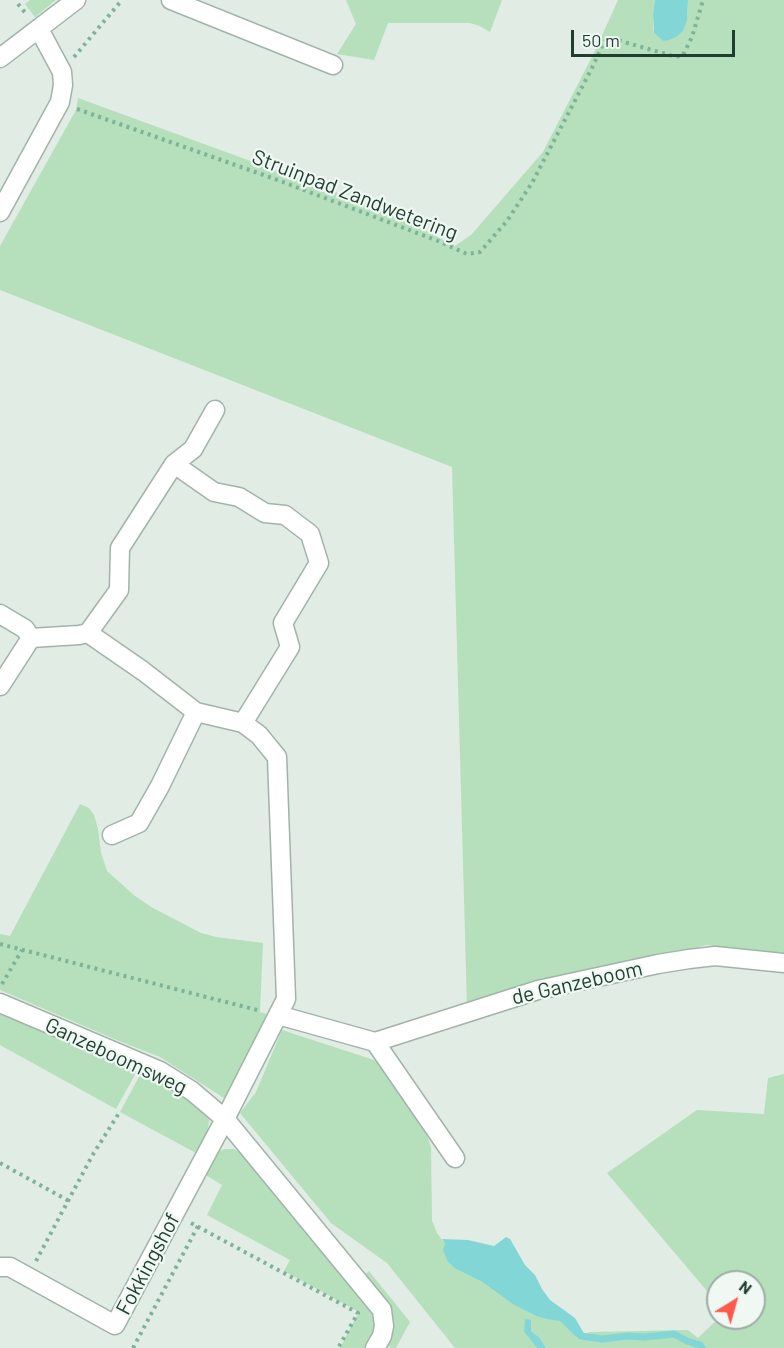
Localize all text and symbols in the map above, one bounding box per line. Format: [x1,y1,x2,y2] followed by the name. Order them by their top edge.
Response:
[574,18,738,56] scale bar
[582,29,620,51] text: 50 m
[249,144,461,246] street label: Struinpad Zandwetering
[509,956,645,1010] street label: de Ganzeboom
[41,1012,191,1100] street label: Ganzeboomsweg
[111,1209,185,1319] street label: Fokkingshof
[706,1270,766,1330] north arrow
[736,1276,756,1298] text: N

